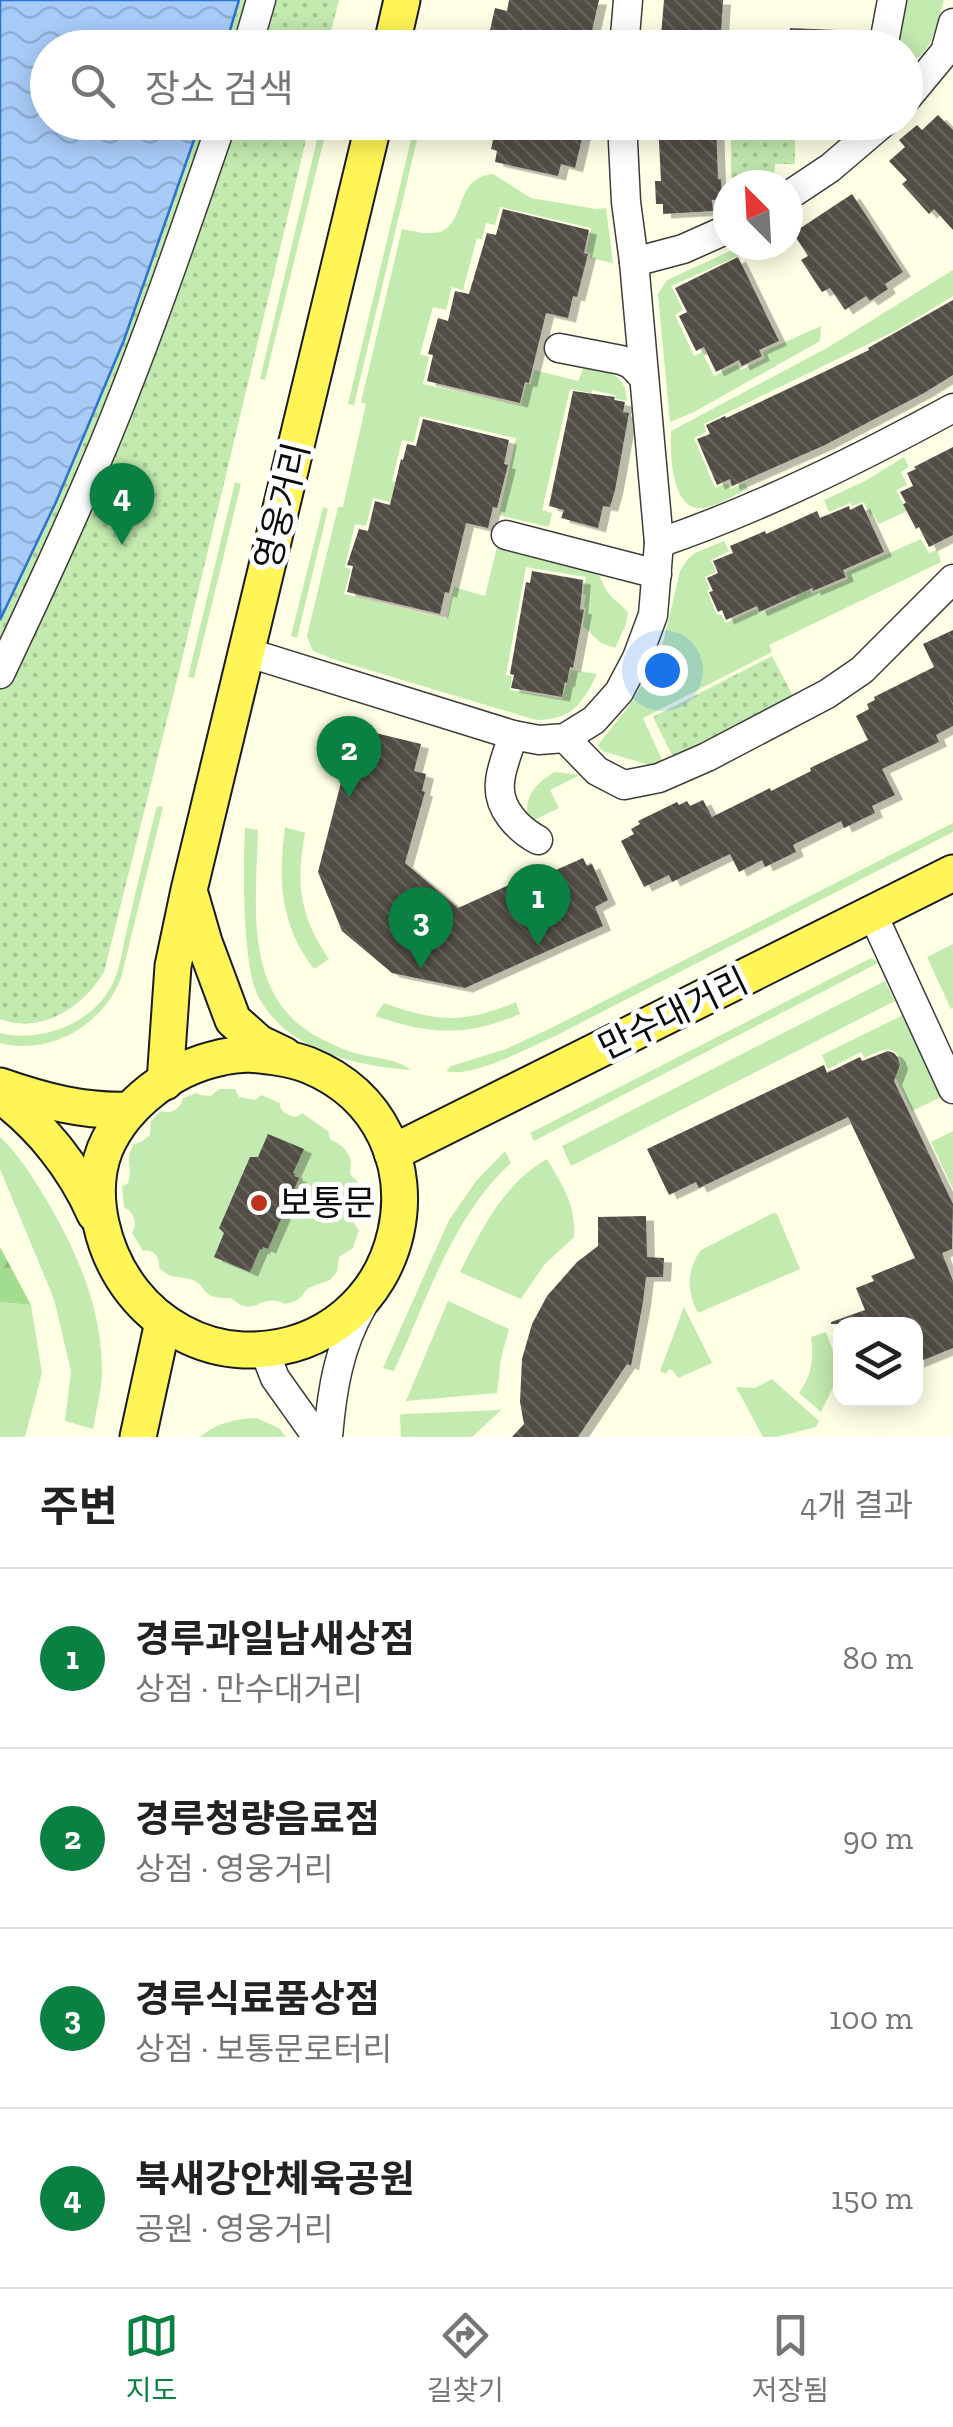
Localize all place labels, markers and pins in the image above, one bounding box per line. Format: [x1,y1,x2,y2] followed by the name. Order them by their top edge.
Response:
[90,462,154,545] pin: 4
[316,716,382,798] pin: 2
[506,864,570,946] pin: 1
[388,886,454,969] pin: 3
[279,1182,376,1224] place label: 보통문
[248,1192,270,1214] marker: 보통문

